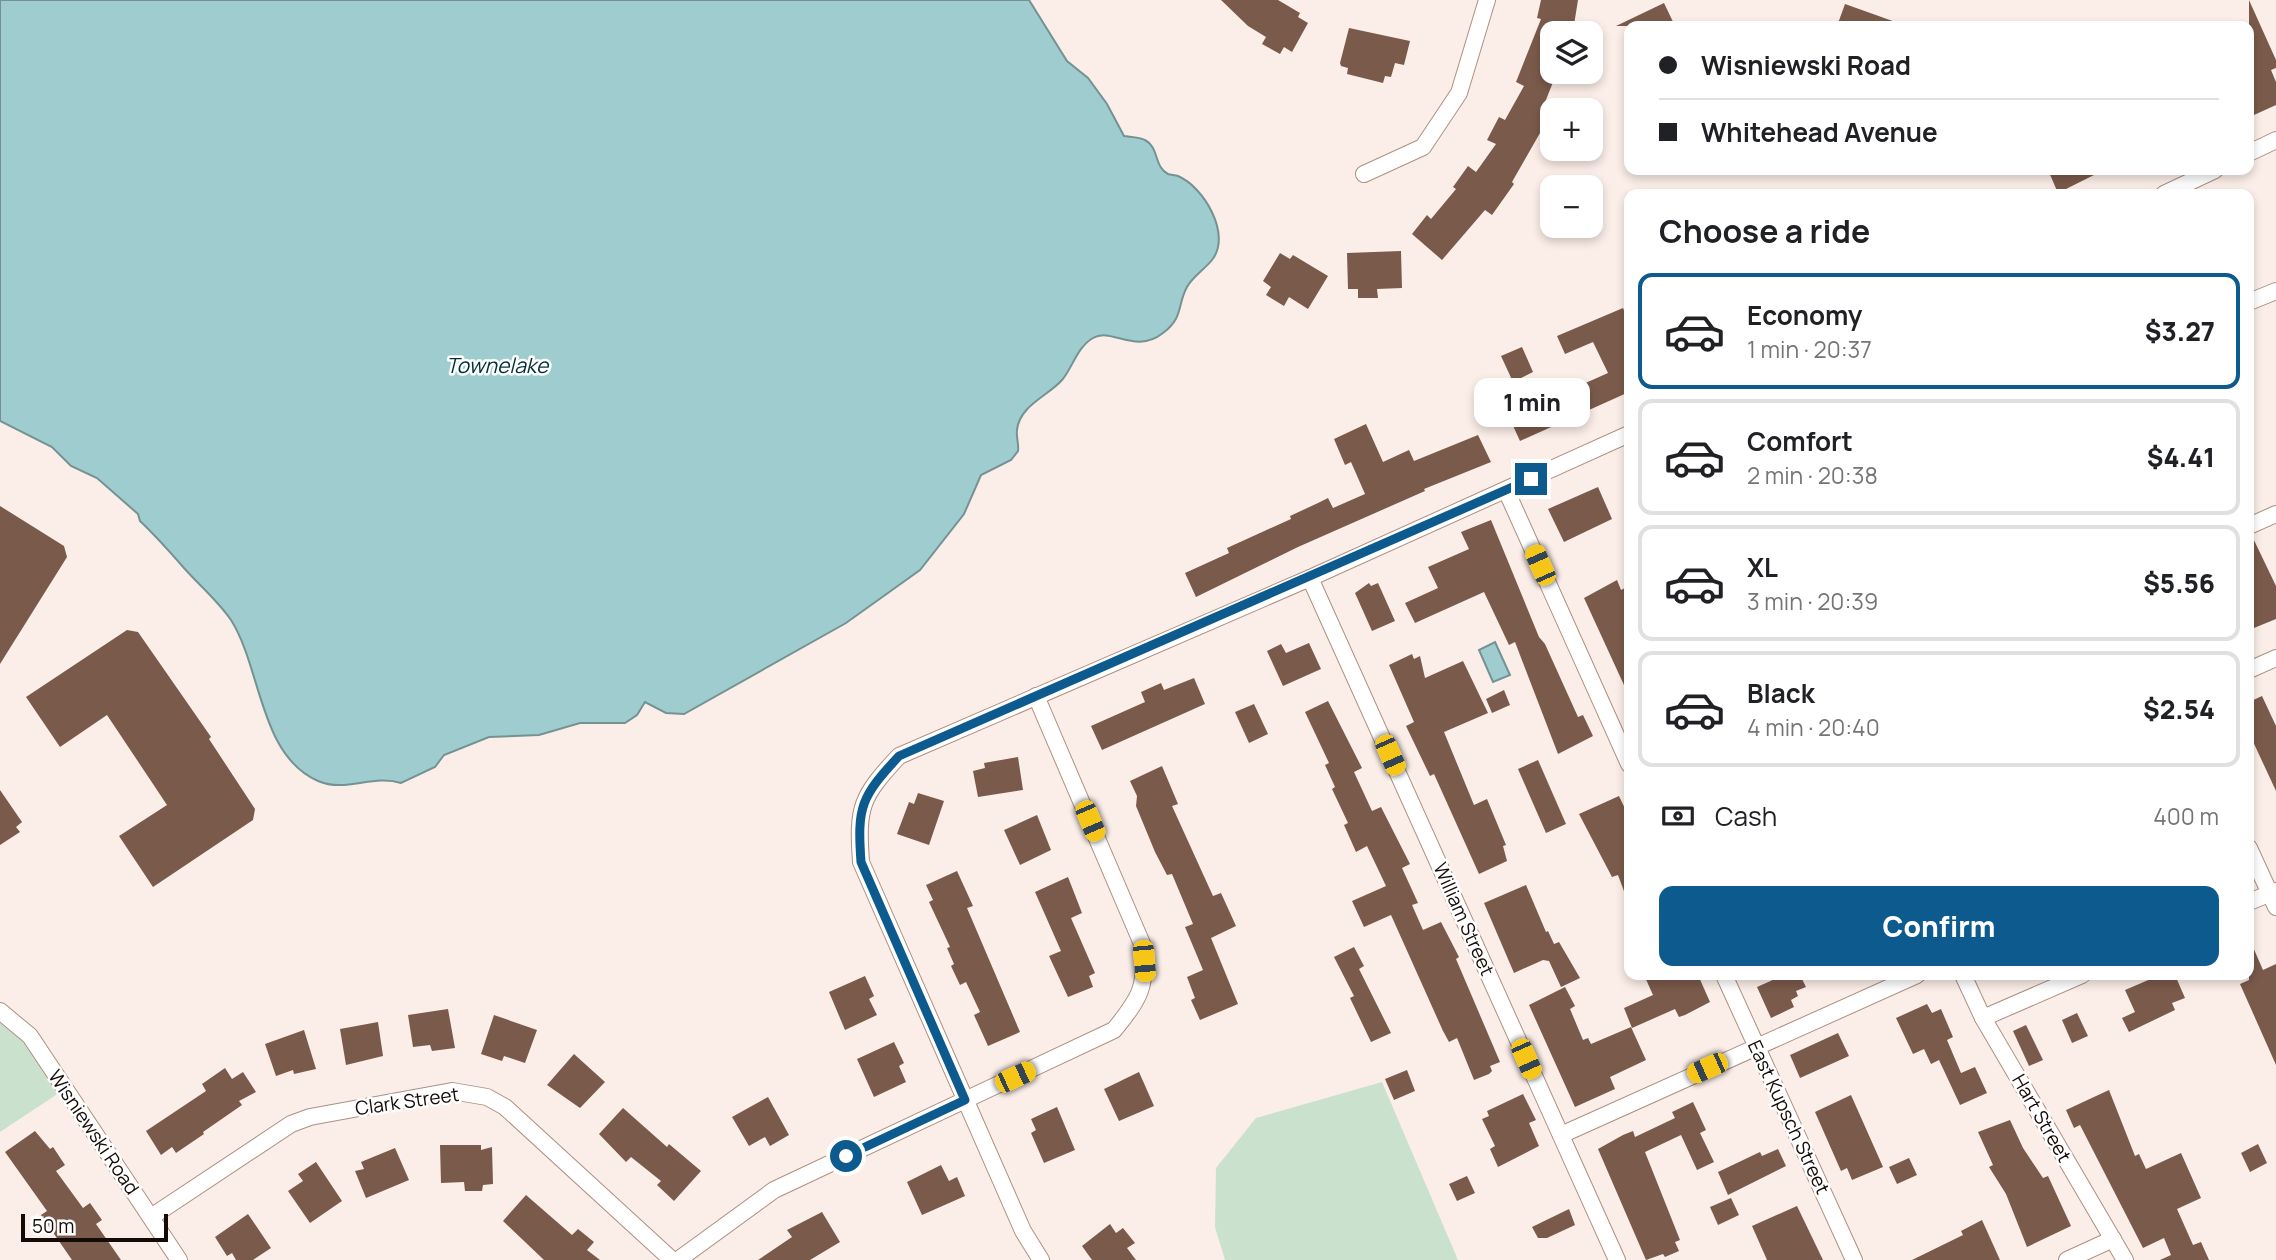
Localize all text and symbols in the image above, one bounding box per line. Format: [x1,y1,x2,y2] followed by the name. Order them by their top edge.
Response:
[1540,21,1603,238] map controls
[1540,21,1603,84] button: layers
[1701,47,1911,83] text: Wisniewski Road
[1540,98,1603,161] button: +
[1701,114,1938,150] text: Whitehead Avenue
[1540,175,1603,238] button: −
[1659,209,1870,253] text: Choose a ride
[1747,297,1862,333] text: Economy
[1663,300,1726,363] icon: car
[2145,313,2215,349] text: $3.27
[1747,333,1872,365] text: 1 min · 20:37
[446,351,550,379] water label: Townelake
[1473,378,1589,426] callout: 1 min
[1503,386,1561,418] text: 1 min
[1747,423,1853,459] text: Comfort
[1663,426,1726,489] icon: car
[2147,439,2215,475] text: $4.41
[1747,459,1878,491] text: 2 min · 20:38
[1515,463,1547,495] route end
[1522,542,1559,588] car
[1747,549,1778,585] text: XL
[1663,552,1726,615] icon: car
[2143,565,2215,601] text: $5.56
[1747,585,1878,617] text: 3 min · 20:39
[1747,675,1815,711] text: Black
[1663,678,1726,741] icon: car
[2143,691,2215,727] text: $2.54
[1747,711,1880,743] text: 4 min · 20:40
[1372,732,1409,778] car
[1659,797,1697,835] icon: cash
[1073,798,1108,844] car
[1715,798,1777,834] text: Cash
[2153,800,2219,832] text: 400 m
[1427,858,1501,980] street label: William Street
[1659,886,2219,966] button: Confirm
[1132,939,1157,983] car
[1508,1036,1545,1082] car
[1742,1036,1836,1198] street label: East Kupsch Street
[1684,1050,1731,1086] car
[992,1059,1039,1095] car
[43,1065,145,1199] street label: Wisniewski Road
[2006,1069,2078,1167] street label: Hart Street
[353,1081,461,1121] street label: Clark Street
[830,1140,862,1172] route start
[21,1211,168,1243] scale bar
[32,1213,74,1239] text: 50 m

